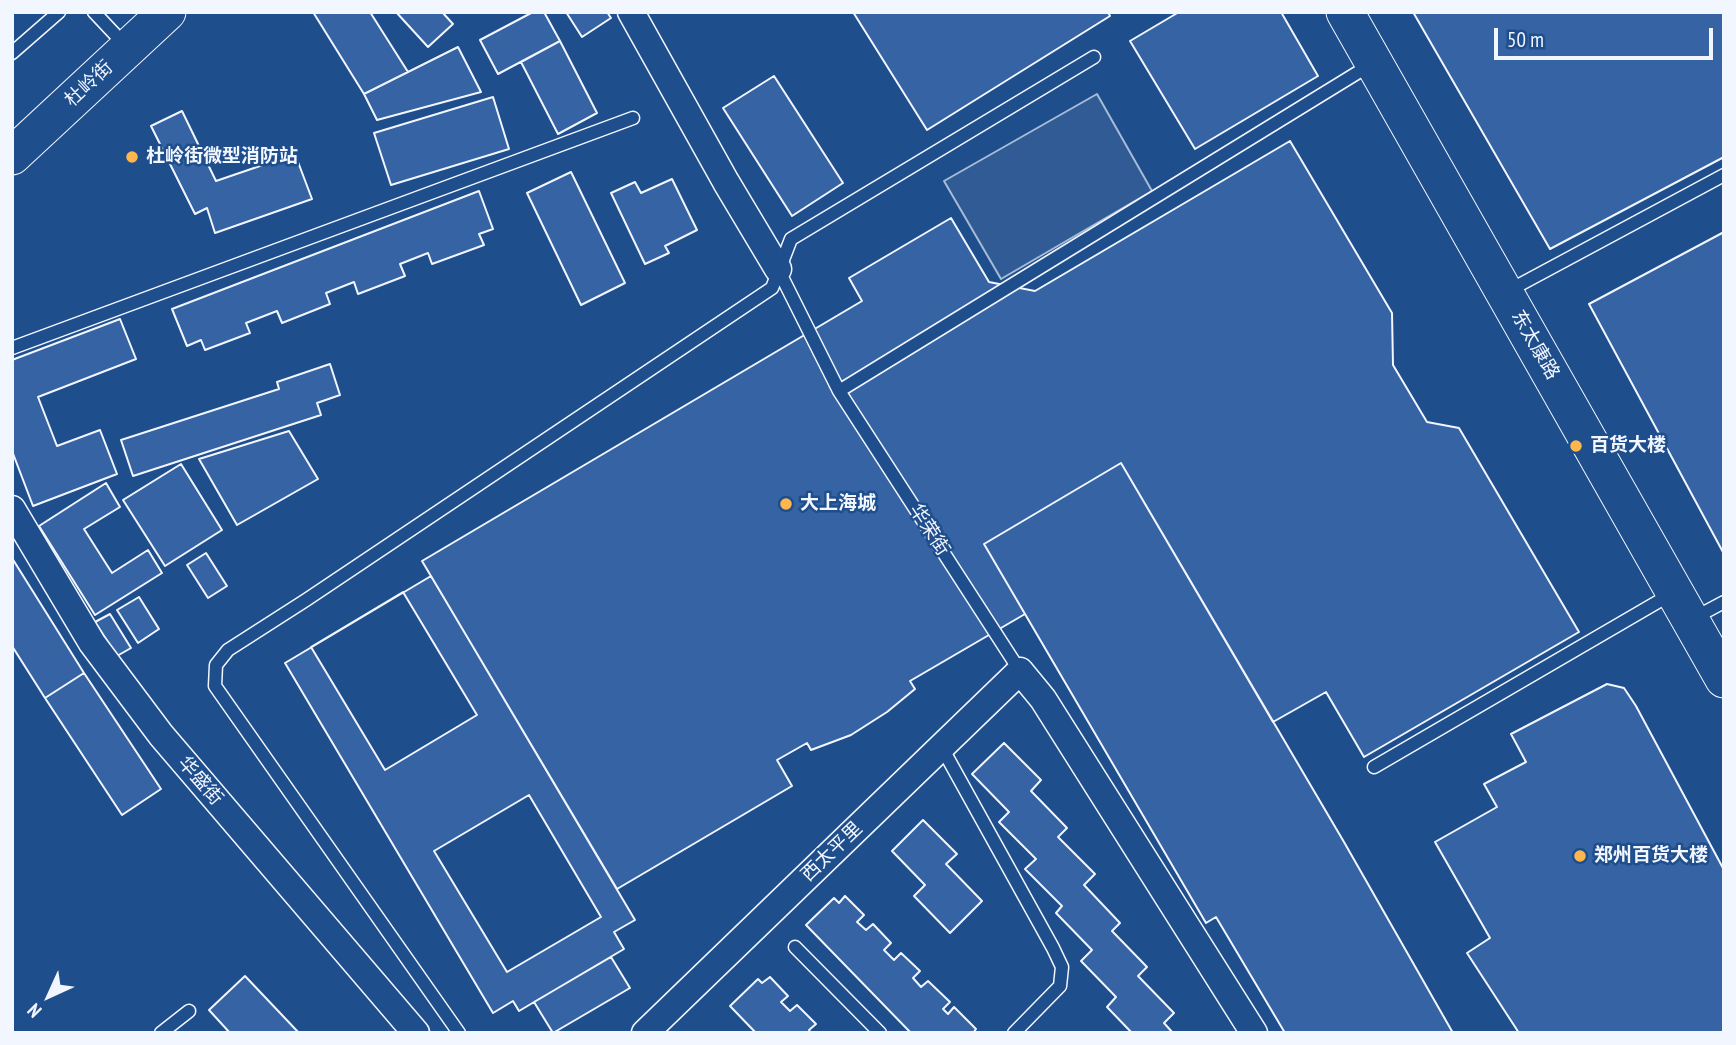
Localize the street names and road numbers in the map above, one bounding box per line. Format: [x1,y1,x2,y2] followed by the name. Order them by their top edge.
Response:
[60,56,118,112] street label: 杜岭街
[1506,306,1564,384] street label: 东太康路
[904,500,954,560] street label: 华荣街
[173,752,227,810] street label: 华盛街
[797,817,867,887] street label: 西太平里

